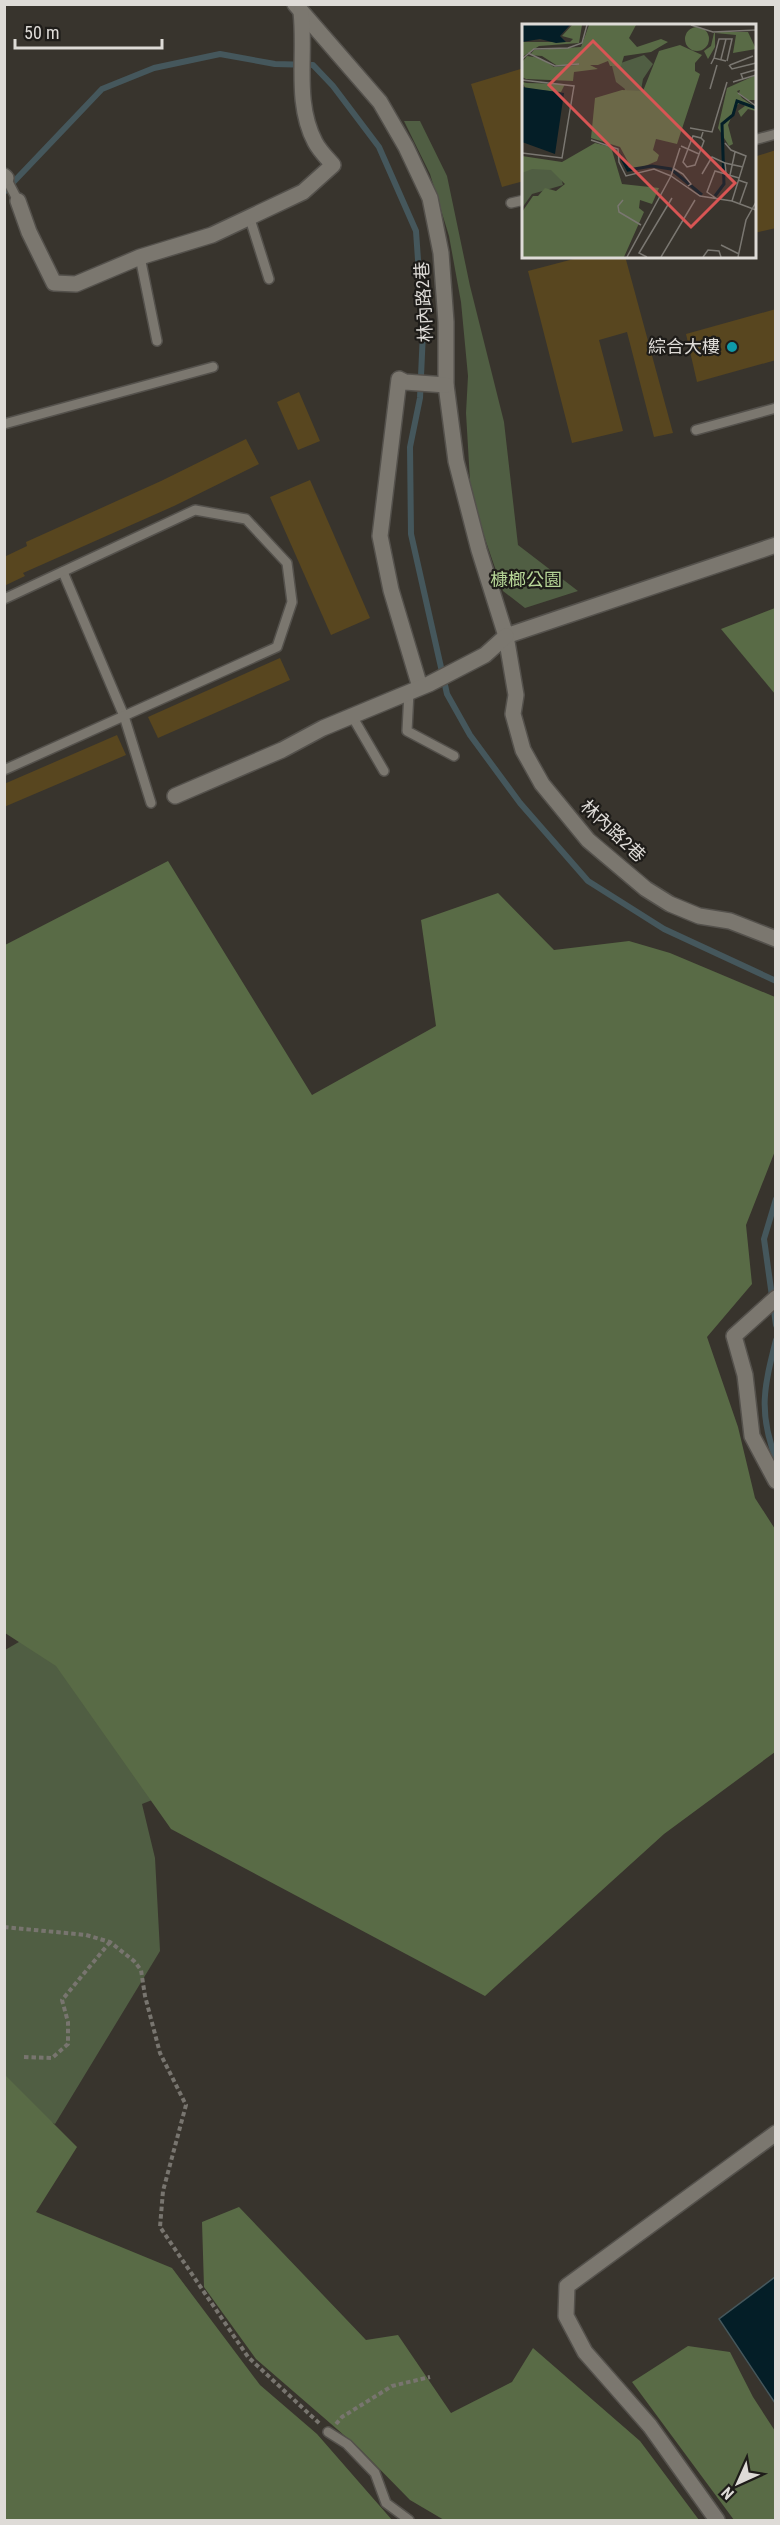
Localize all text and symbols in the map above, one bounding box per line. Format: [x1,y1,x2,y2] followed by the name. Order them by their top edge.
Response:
[15,12,162,50] scale bar
[24,22,59,43] text: 50 m
[522,24,756,258] inset map
[411,261,436,343] street label: 林內路2巷
[648,336,720,357] place label: 綜合大樓
[725,340,739,354] marker: 綜合大樓
[490,569,562,590] park label: 槺榔公園
[577,795,650,866] street label: 林內路2巷
[708,2453,768,2513] north arrow
[718,2483,738,2503] text: N

